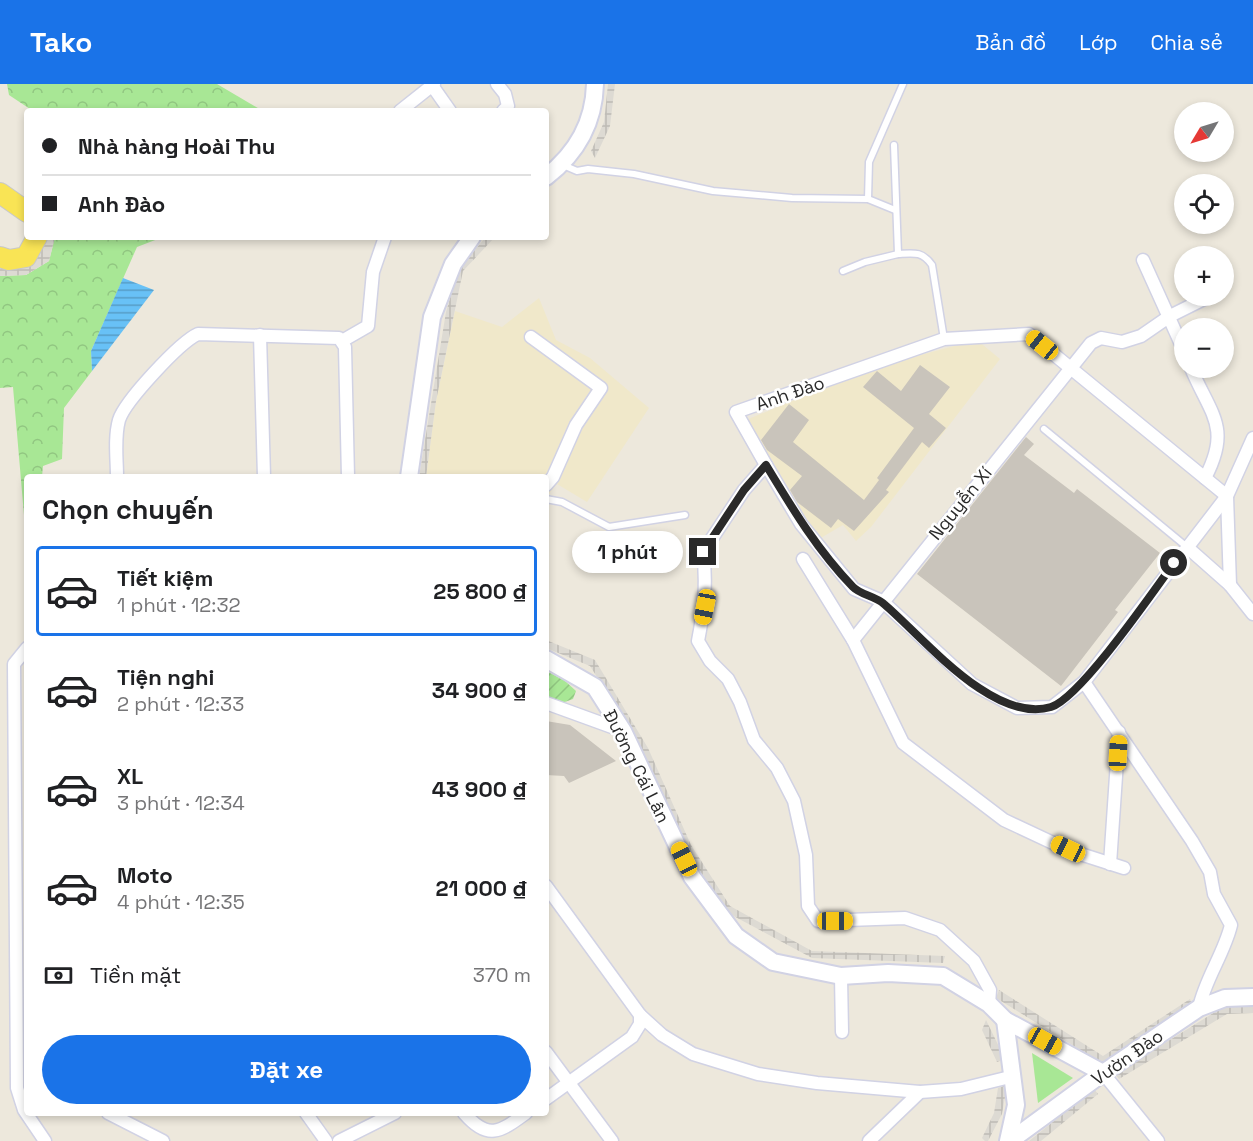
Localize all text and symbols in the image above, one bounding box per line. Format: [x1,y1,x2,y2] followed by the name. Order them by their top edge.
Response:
[30,24,92,60] text: Tako
[976,29,1046,56] text: Bản đồ
[1079,29,1118,56] text: Lớp
[1151,29,1223,56] text: Chia sẻ
[1174,102,1234,162] north arrow
[1174,102,1234,378] map controls
[78,132,275,160] text: Nhà hàng Hoài Thu
[1174,174,1234,234] button: locate
[78,190,165,218] text: Anh Đào
[1174,246,1234,306] button: +
[1174,318,1234,378] button: −
[1022,327,1062,363] car
[753,371,827,415] street label: Anh Đào
[923,461,997,544] street label: Nguyễn Xí
[42,492,214,527] text: Chọn chuyến
[571,531,682,573] callout: 1 phút
[689,538,716,565] route end
[597,539,658,565] text: 1 phút
[1160,549,1187,576] route start
[45,564,99,618] icon: car
[117,564,213,592] text: Tiết kiệm
[433,577,528,605] text: 25 800 ₫
[693,588,717,626] car
[117,592,241,618] text: 1 phút · 12:32
[45,663,99,717] icon: car
[117,663,214,691] text: Tiện nghi
[432,676,528,704] text: 34 900 ₫
[117,691,244,717] text: 2 phút · 12:33
[599,706,675,826] street label: Đường Cái Lân
[1108,735,1128,771] car
[45,762,99,816] icon: car
[117,762,143,790] text: XL
[432,775,528,803] text: 43 900 ₫
[117,790,245,816] text: 3 phút · 12:34
[1048,833,1088,865] car
[668,839,700,879] car
[45,861,99,915] icon: car
[117,861,173,889] text: Moto
[436,874,528,902] text: 21 000 ₫
[117,889,245,915] text: 4 phút · 12:35
[817,912,853,930] car
[42,959,75,992] icon: cash
[90,961,181,989] text: Tiền mặt
[473,962,531,988] text: 370 m
[1025,1024,1065,1058] car
[1087,1024,1167,1090] street label: Vườn Đào
[42,1035,531,1104] button: Đặt xe

